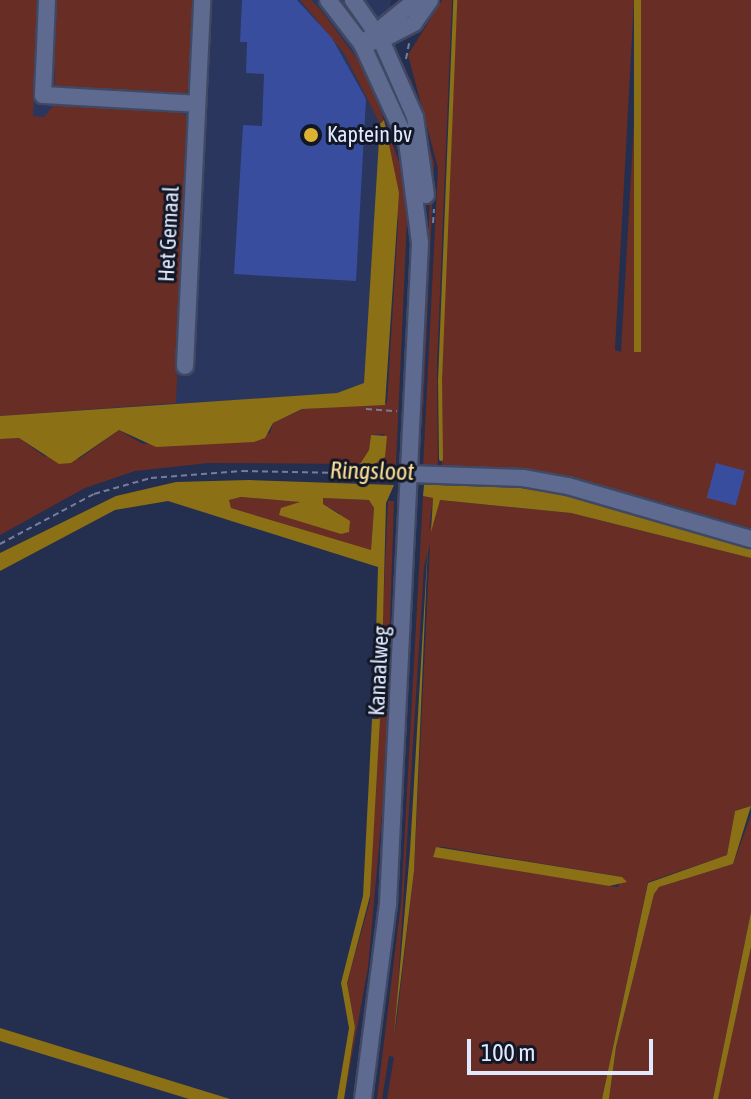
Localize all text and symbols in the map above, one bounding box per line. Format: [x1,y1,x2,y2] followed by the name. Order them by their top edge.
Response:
[327,122,412,148] place label: Kaptein bv
[302,126,320,144] marker: Kaptein bv
[153,185,185,283] street label: Het Gemaal
[330,456,414,486] water label: Ringsloot
[363,626,395,716] street label: Kanaalweg
[471,1023,657,1073] scale bar
[481,1039,535,1066] text: 100 m

